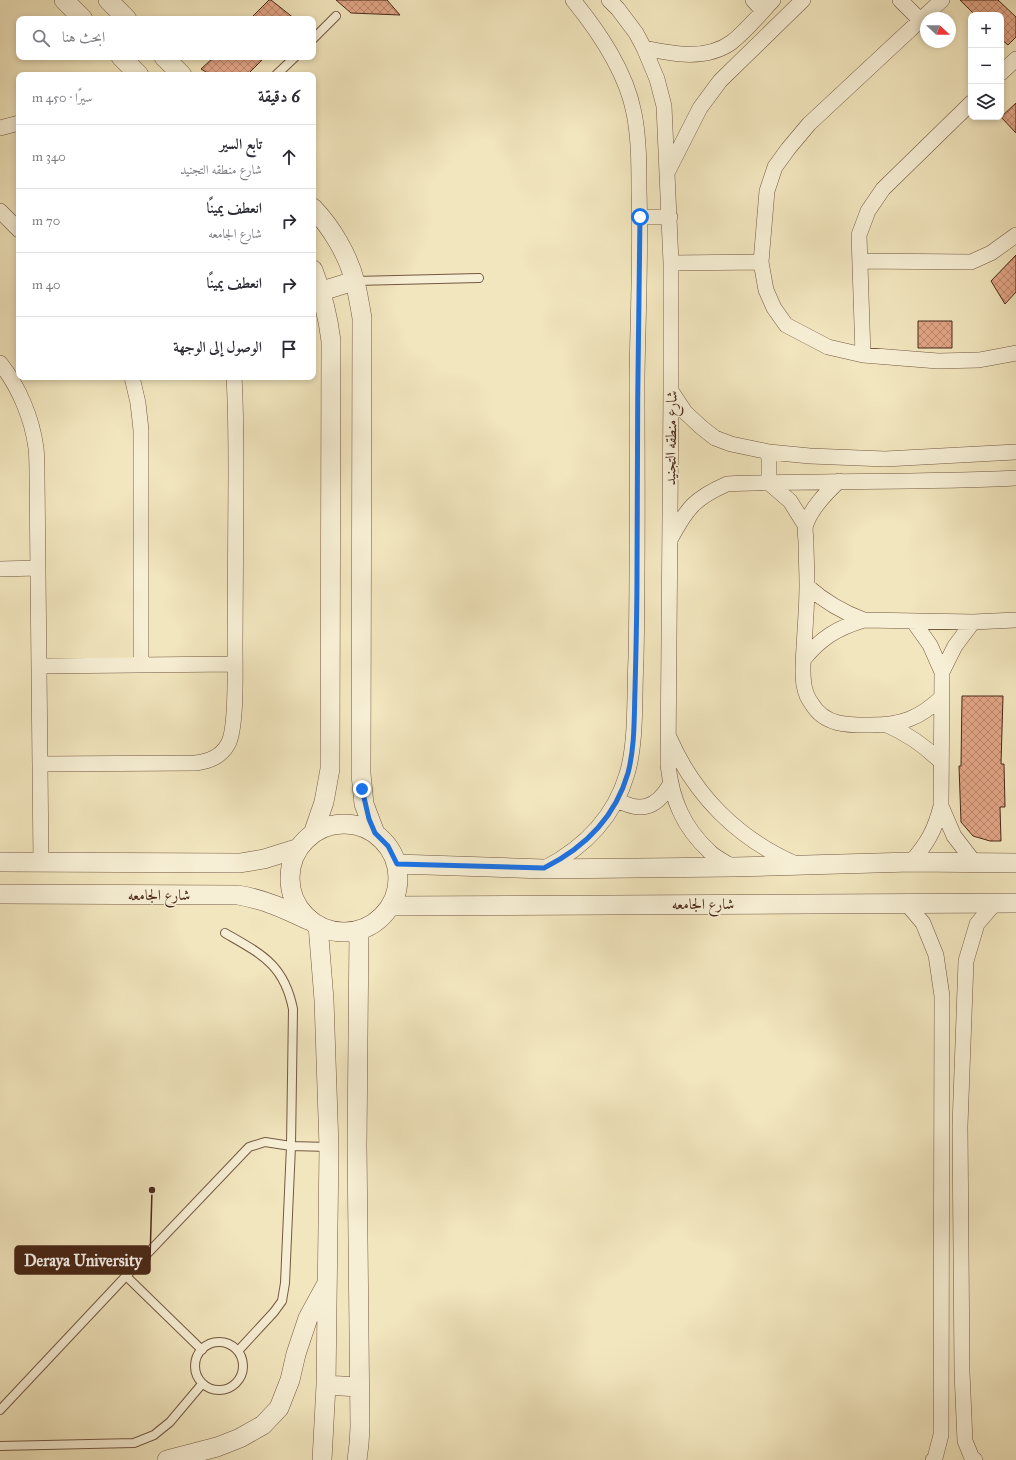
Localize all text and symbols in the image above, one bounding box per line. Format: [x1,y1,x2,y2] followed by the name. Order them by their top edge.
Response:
[920,12,956,48] north arrow
[968,12,1004,120] map controls
[968,12,1004,48] button: +
[16,16,316,60] search box
[30,27,52,49] icon: search
[62,28,105,46] text: ابحث هنا
[968,48,1004,84] button: −
[968,84,1004,120] button: layers
[258,86,300,107] text: 6 دقيقة
[32,90,92,106] text: سيرًا · 450 m
[220,135,262,153] text: تابع السير
[278,146,300,168] icon: ahead
[32,149,66,165] text: 340 m
[180,162,262,178] text: شارع منطقه التجنيد
[207,199,262,217] text: انعطف يمينًا
[631,208,649,226] route start
[278,210,300,232] icon: right
[32,213,60,229] text: 70 m
[208,226,262,242] text: شارع الجامعه
[207,274,262,292] text: انعطف يمينًا
[278,274,300,296] icon: right
[32,277,61,293] text: 40 m
[173,338,262,356] text: الوصول إلى الوجهة
[278,338,300,360] icon: arrive
[661,390,685,486] street label: شارع منطقه التجنيد
[353,780,371,798] route end
[128,886,190,908] street label: شارع الجامعه
[672,895,734,917] street label: شارع الجامعه
[15,1246,150,1274] callout: Deraya University
[24,1251,144,1271] text: Deraya University

